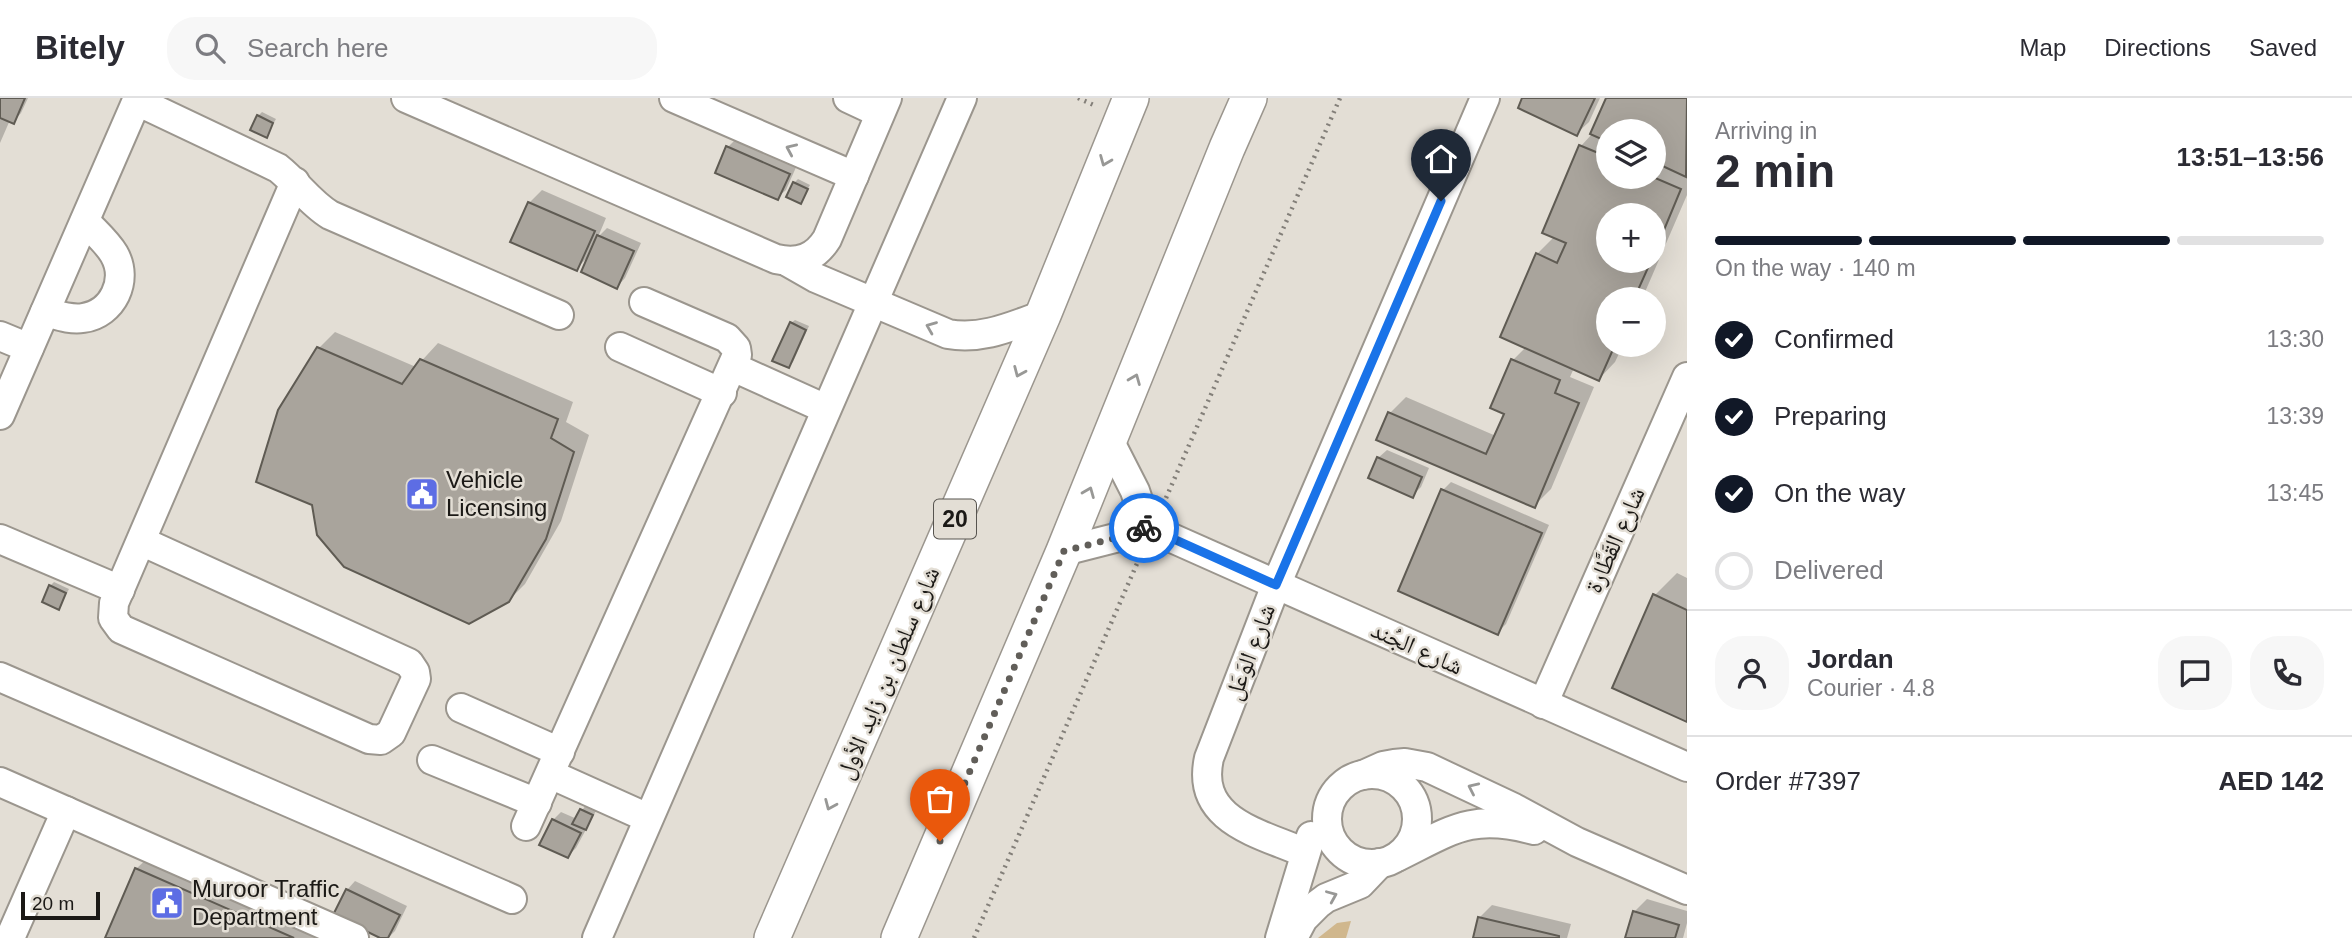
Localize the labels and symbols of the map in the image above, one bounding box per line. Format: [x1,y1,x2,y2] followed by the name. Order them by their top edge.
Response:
[1411,129,1471,201] pin
[786,143,798,157] one-way arrow
[1099,154,1113,166] one-way arrow
[926,322,938,336] one-way arrow
[1013,364,1027,377] one-way arrow
[1126,373,1140,385] one-way arrow
[446,466,547,521] place label: Vehicle Licensing
[403,475,441,513] public building icon: Vehicle Licensing
[1579,483,1652,598] street label: شارع القَطَّارة
[1081,487,1095,499] one-way arrow
[1109,493,1179,563] courier
[934,500,976,538] road number: 20
[831,563,946,784] street label: شارع سلطان بن زايد الأول
[1219,600,1282,704] street label: شارع الوَعَل
[1366,615,1467,682] street label: شارع الجُند
[910,769,970,841] pin
[1468,783,1480,797] one-way arrow
[824,798,838,810] one-way arrow
[192,875,340,930] place label: Muroor Traffic Department
[148,884,186,922] public building icon: Muroor Traffic Department
[21,889,100,921] scale bar
[1326,891,1338,905] one-way arrow

